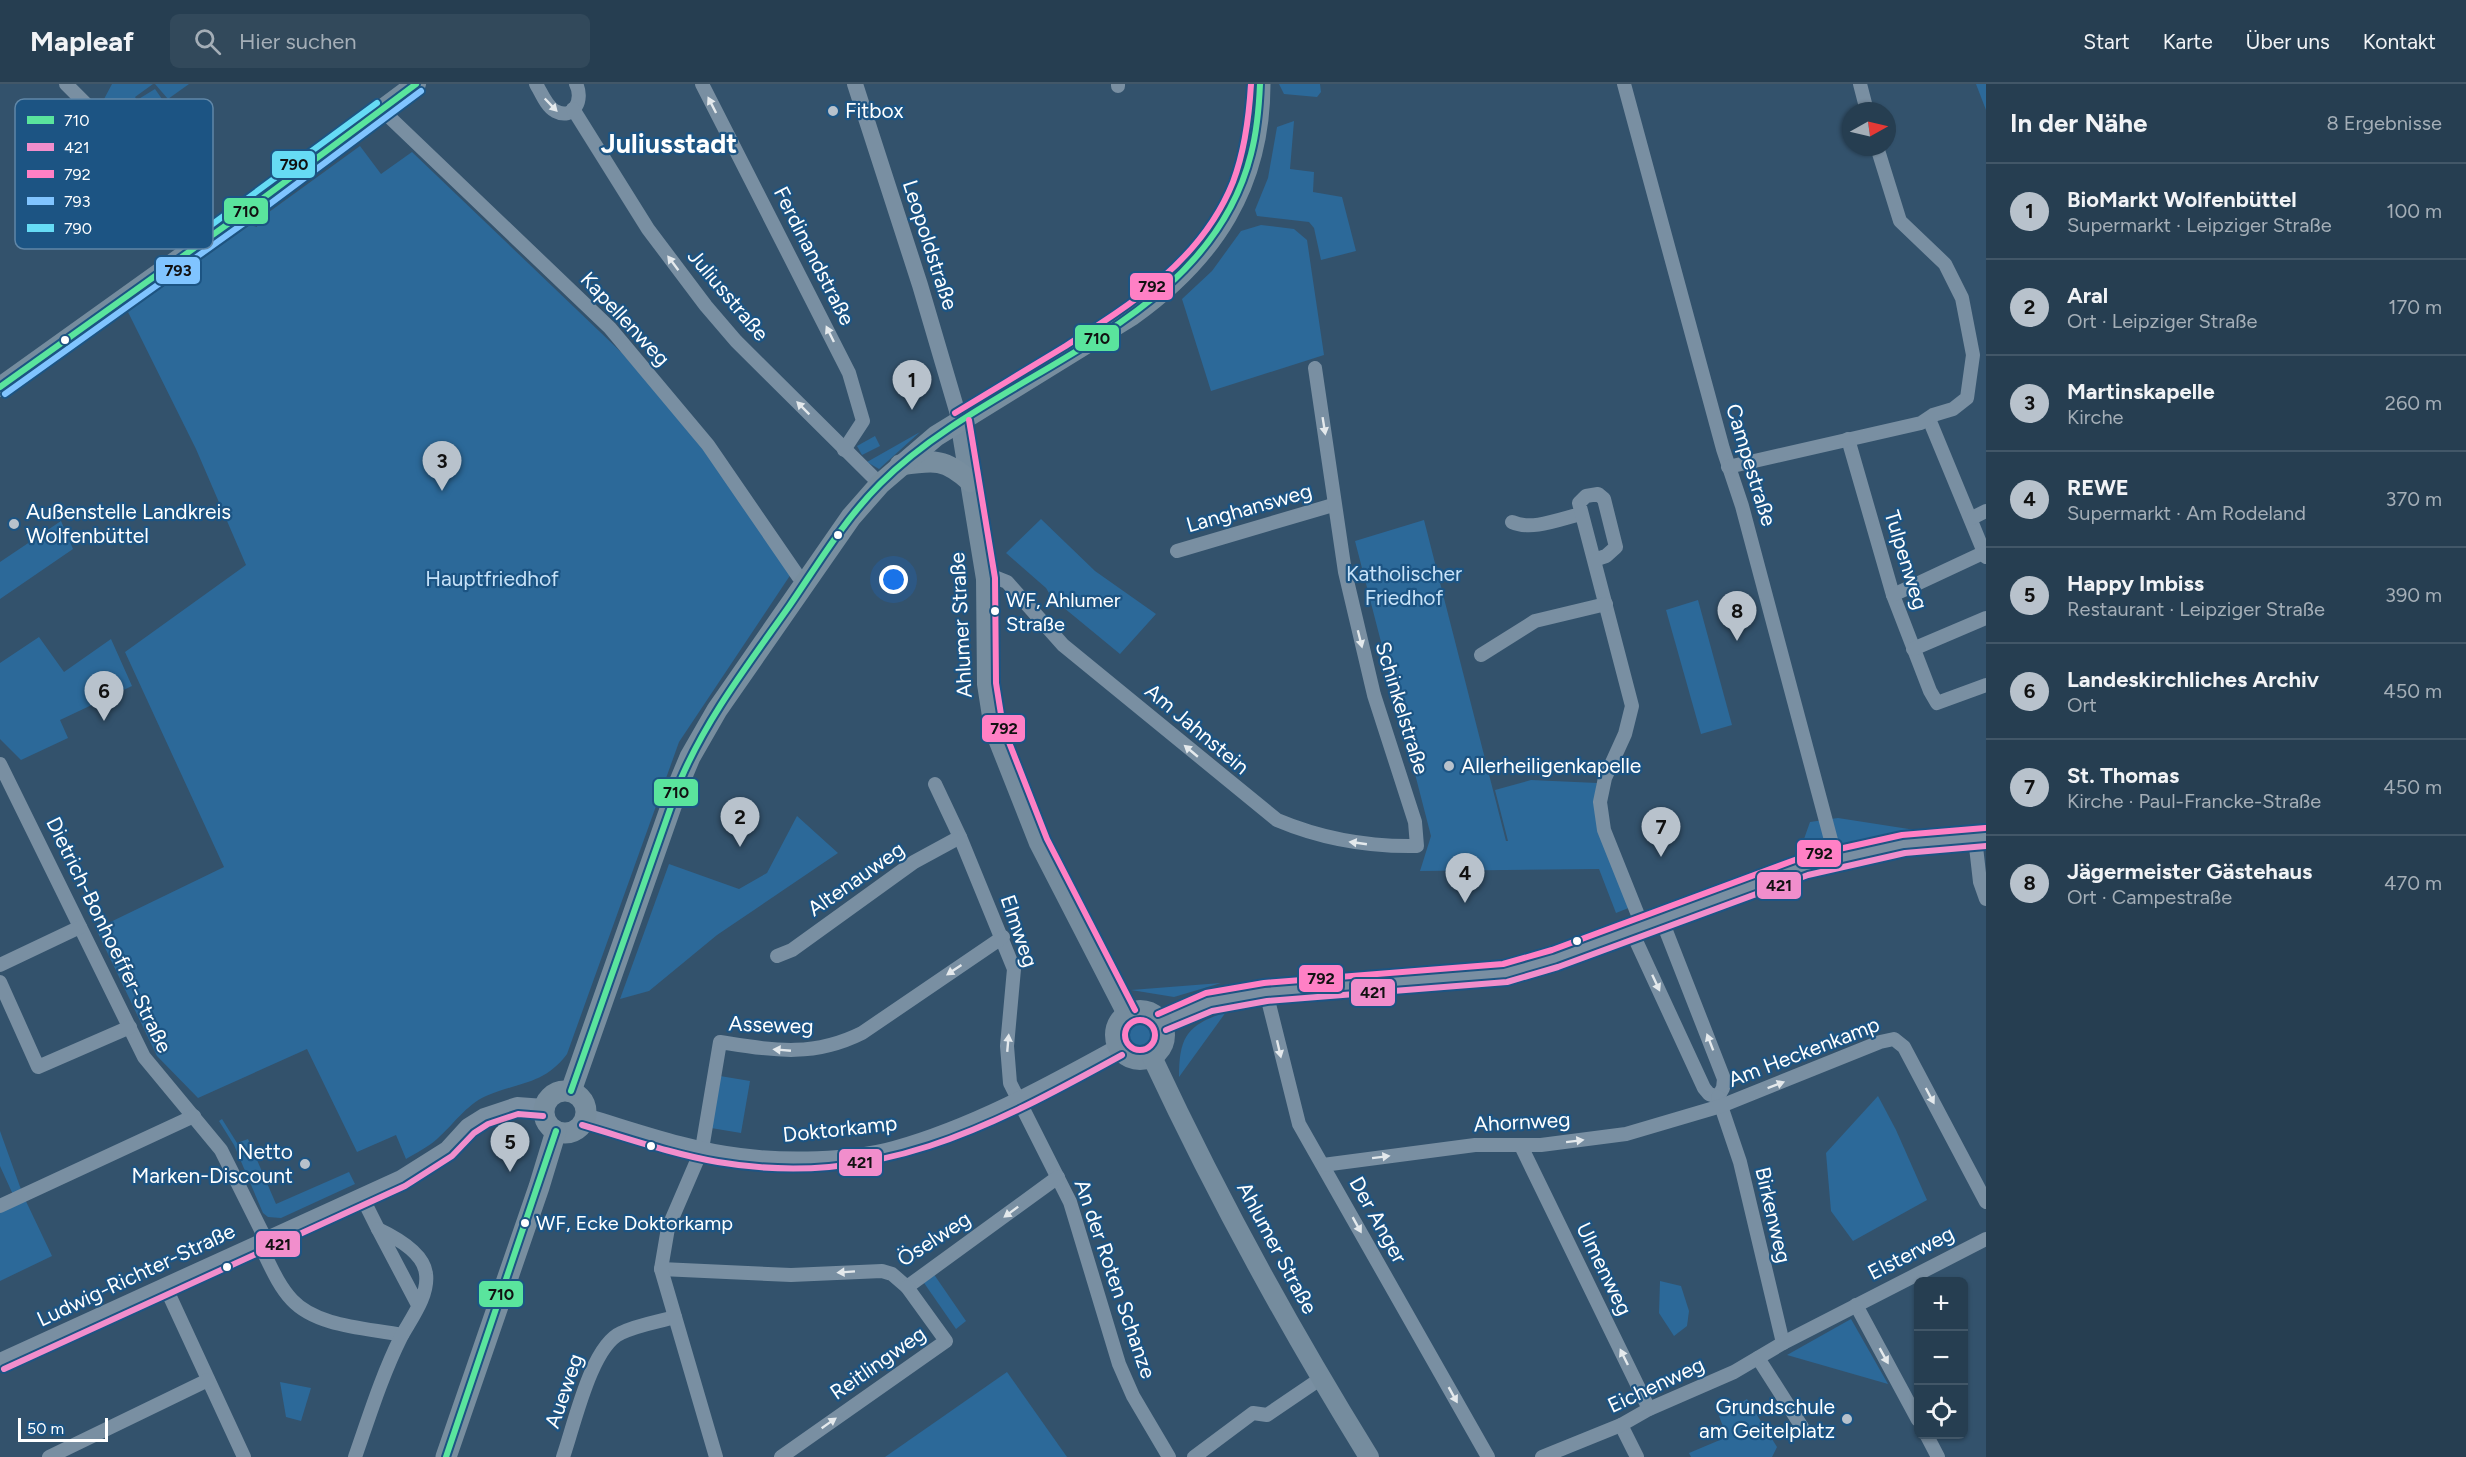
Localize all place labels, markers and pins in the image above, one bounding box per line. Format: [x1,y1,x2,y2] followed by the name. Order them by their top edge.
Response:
[845,98,904,123] place label: Fitbox
[826,104,840,118] marker: Fitbox
[59,334,71,346] unlabelled marker
[892,360,932,410] pin: 1
[422,442,462,491] pin: 3
[26,499,231,548] place label: Außenstelle Landkreis Wolfenbüttel
[7,517,21,531] marker: Außenstelle Landkreis Wolfenbüttel
[832,529,844,541] unlabelled marker
[1006,588,1121,636] place label: WF, Ahlumer Straße
[1718,592,1756,641] pin: 8
[989,605,1001,617] marker: WF, Ahlumer Straße
[84,672,124,721] pin: 6
[1461,753,1641,778] place label: Allerheiligenkapelle
[1442,759,1456,773] marker: Allerheiligenkapelle
[720,798,760,847] pin: 2
[1642,808,1680,857] pin: 7
[1446,854,1484,903] pin: 4
[1571,935,1583,947] unlabelled marker
[490,1122,530,1172] pin: 5
[132,1139,293,1188] place label: Netto Marken-Discount
[645,1140,657,1152] unlabelled marker
[298,1157,312,1171] marker: Netto Marken-Discount
[536,1211,733,1235] place label: WF, Ecke Doktorkamp
[519,1217,531,1229] marker: WF, Ecke Doktorkamp
[221,1261,233,1273] unlabelled marker
[1699,1394,1835,1443] place label: Grundschule am Geitelplatz
[1840,1412,1854,1426] marker: Grundschule am Geitelplatz

